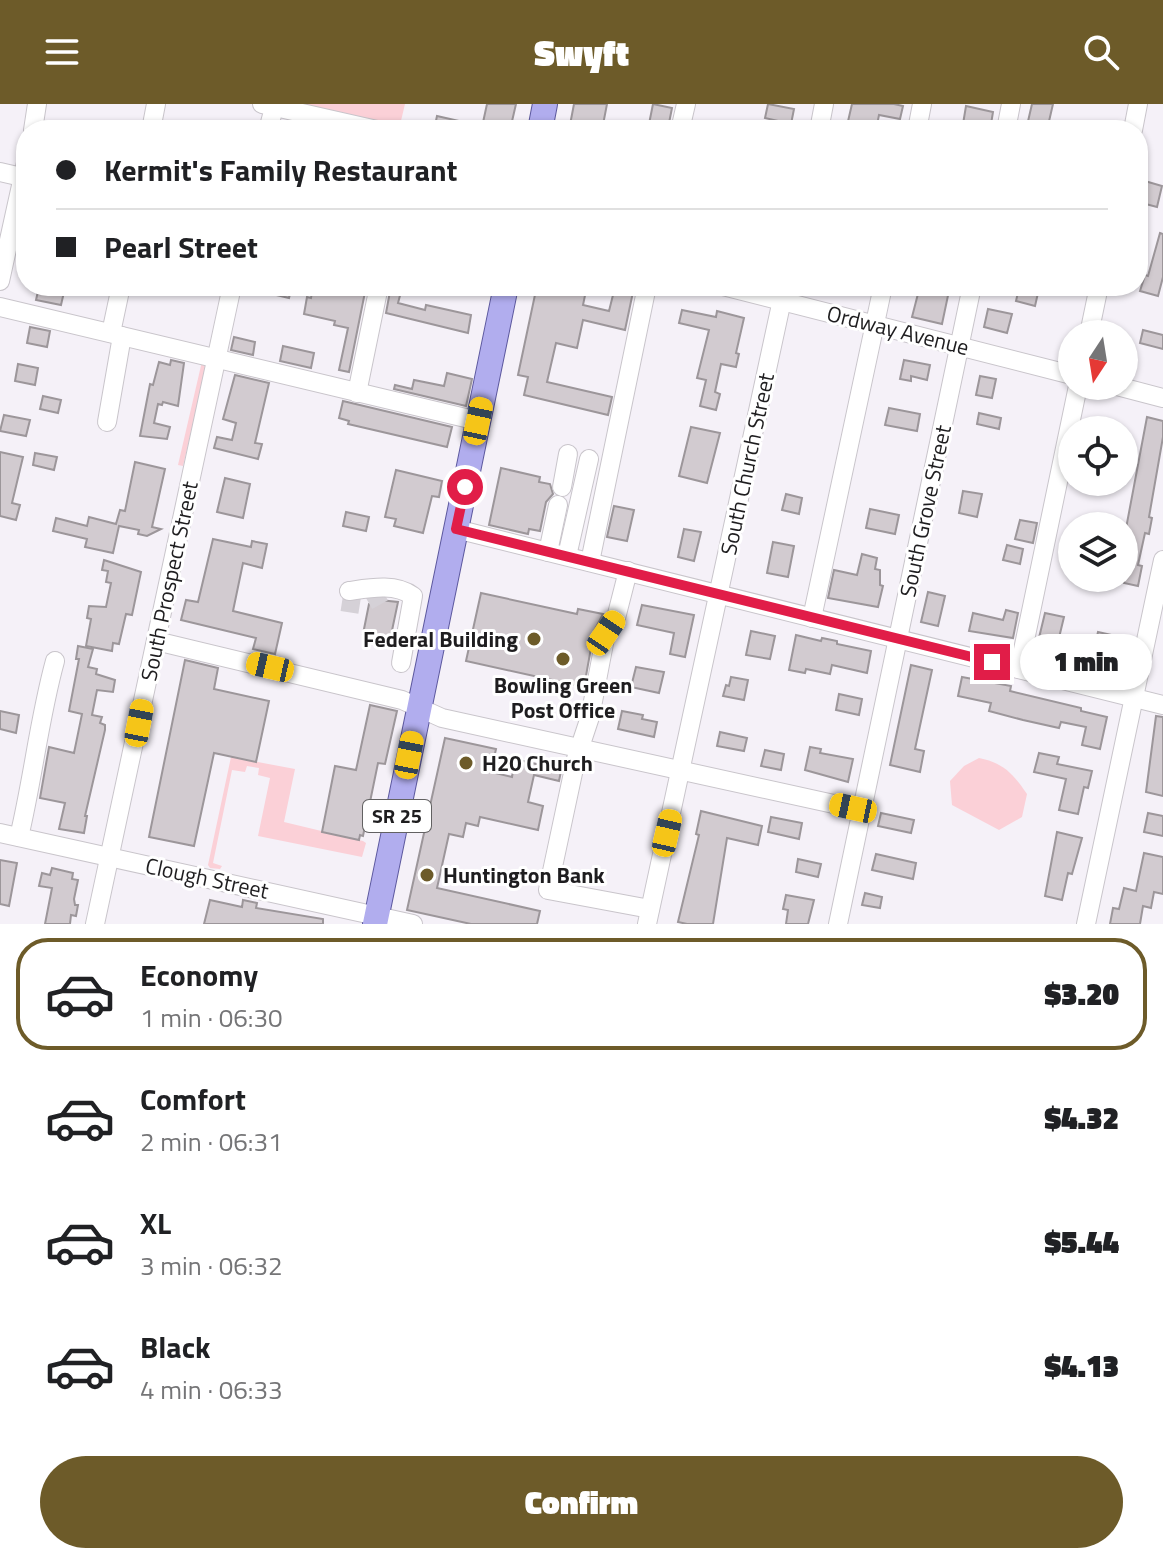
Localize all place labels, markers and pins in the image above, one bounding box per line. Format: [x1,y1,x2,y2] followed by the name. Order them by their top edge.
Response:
[363,622,518,656] place label: Federal Building
[525,630,543,648] marker: Federal Building
[554,650,572,668] marker: Bowling Green Post Office
[494,668,632,727] place label: Bowling Green Post Office
[482,746,593,780] place label: H20 Church
[457,754,475,772] marker: H20 Church
[443,858,605,892] place label: Huntington Bank
[418,866,436,884] marker: Huntington Bank

